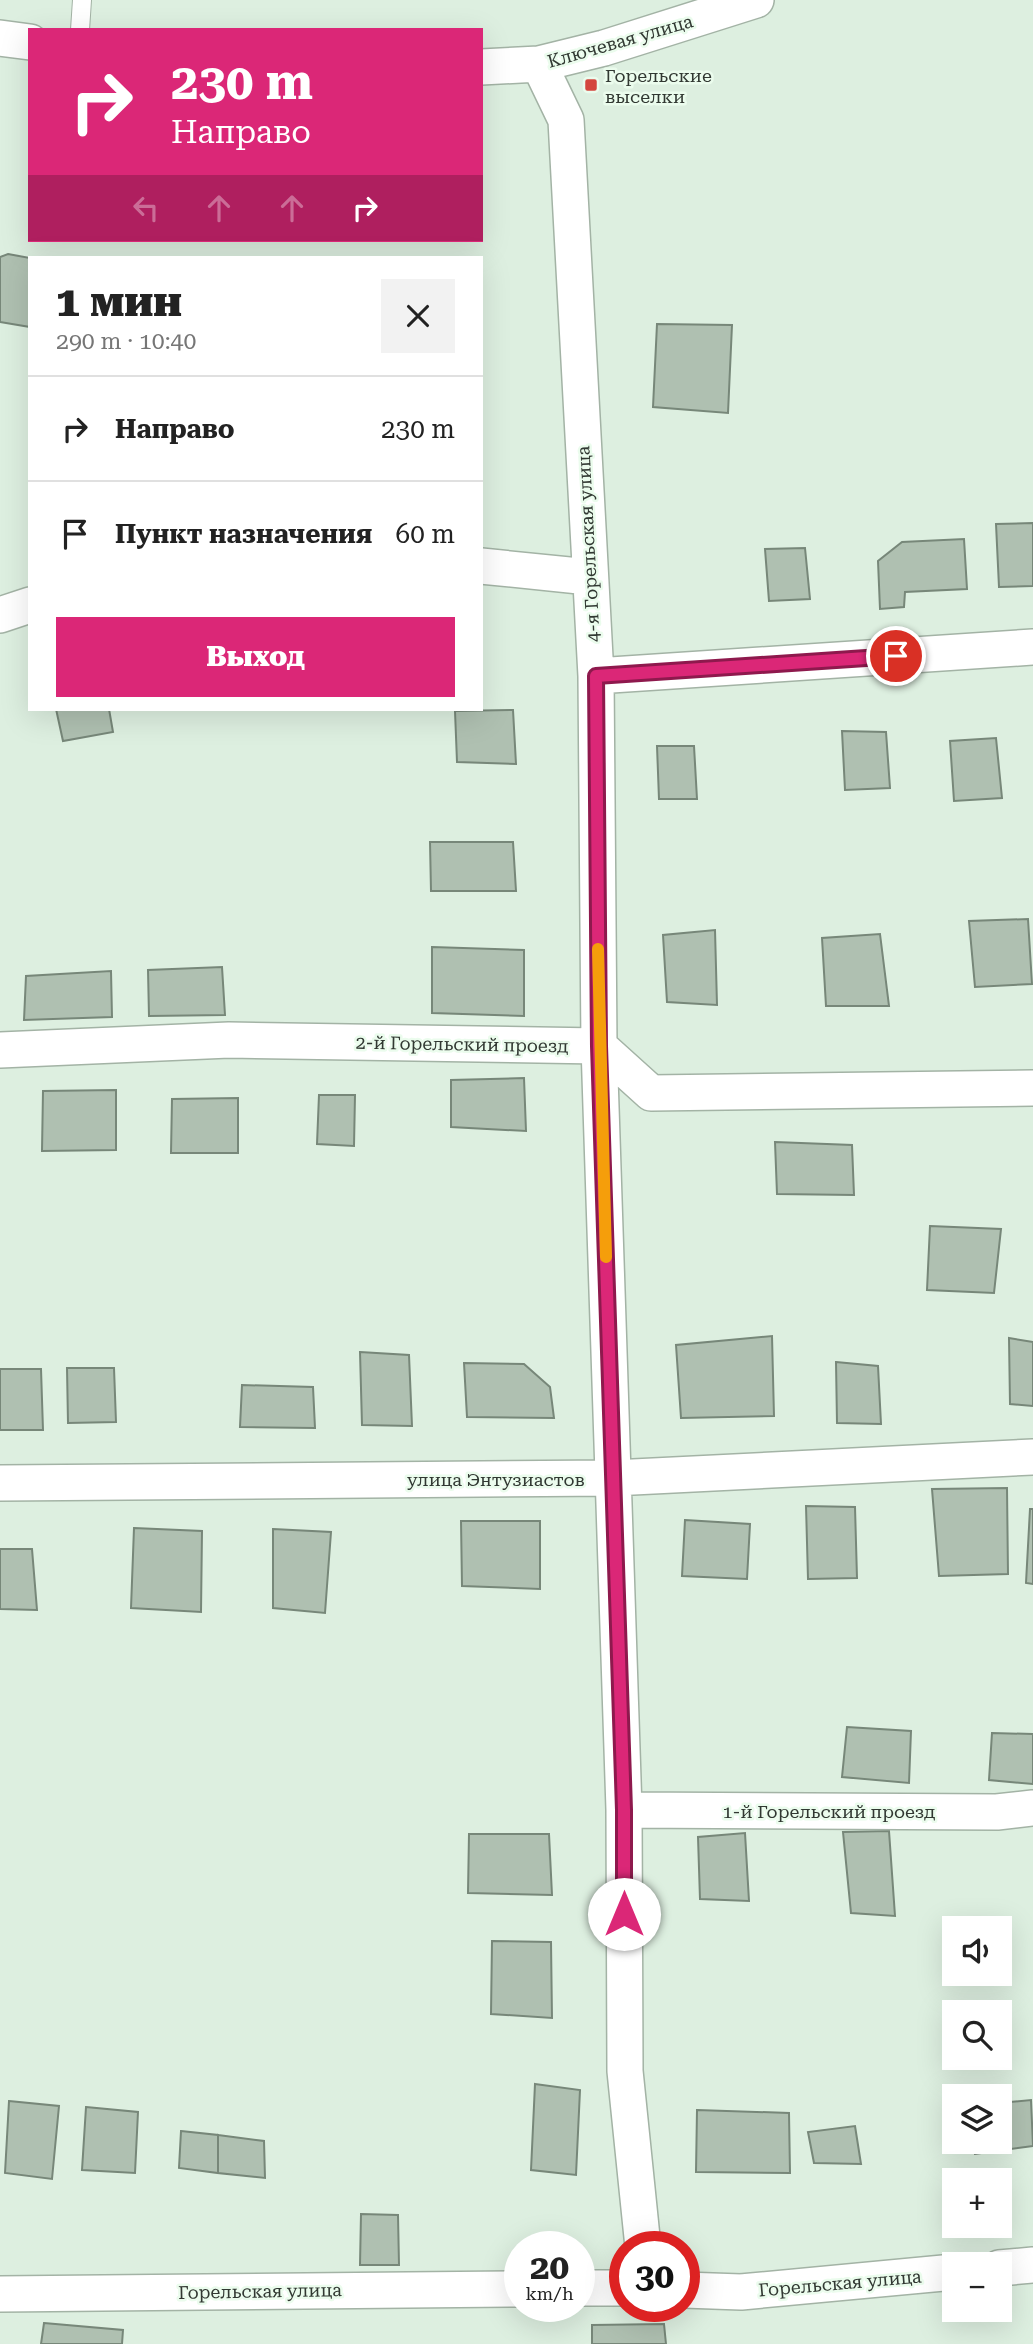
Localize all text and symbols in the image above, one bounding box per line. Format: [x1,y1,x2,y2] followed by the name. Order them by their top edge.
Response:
[545,10,696,72] street label: Ключевая улица
[171,54,313,111] text: 230 m
[56,56,147,147] icon: right
[605,65,712,107] place label: Горельские выселки
[583,77,599,93] marker: Горельские выселки
[171,113,311,151] text: Направо
[127,189,165,227] icon: left
[200,189,238,227] icon: ahead
[273,189,311,227] icon: ahead
[346,189,384,227] icon: right
[56,277,182,326] text: 1 мин
[381,279,455,353] button: close
[56,328,196,355] text: 290 m · 10:40
[56,410,94,448] icon: right
[115,414,235,444] text: Направо
[381,414,455,444] text: 230 m
[572,445,604,643] street label: 4-я Горельская улица
[56,515,94,553] icon: arrive
[115,519,372,549] text: Пункт назначения
[396,519,455,549] text: 60 m
[56,617,455,697] button: Выход
[866,626,926,686] pin
[877,637,915,675] icon: arrive
[355,1032,569,1056] street label: 2-й Горельский проезд
[407,1469,585,1490] street label: улица Энтузиастов
[723,1801,936,1822] street label: 1-й Горельский проезд
[587,1877,661,1951] position arrow
[942,1916,1012,2322] map controls
[942,1916,1012,1986] button: sound
[942,2000,1012,2070] button: search
[942,2084,1012,2154] button: layers
[942,2168,1012,2238] button: +
[609,2231,700,2322] speed limit sign: 30
[530,2247,569,2288] text: 20
[942,2252,1012,2322] button: −
[758,2265,923,2301] street label: Горельская улица
[178,2279,342,2303] street label: Горельская улица
[525,2283,574,2304] text: km/h

